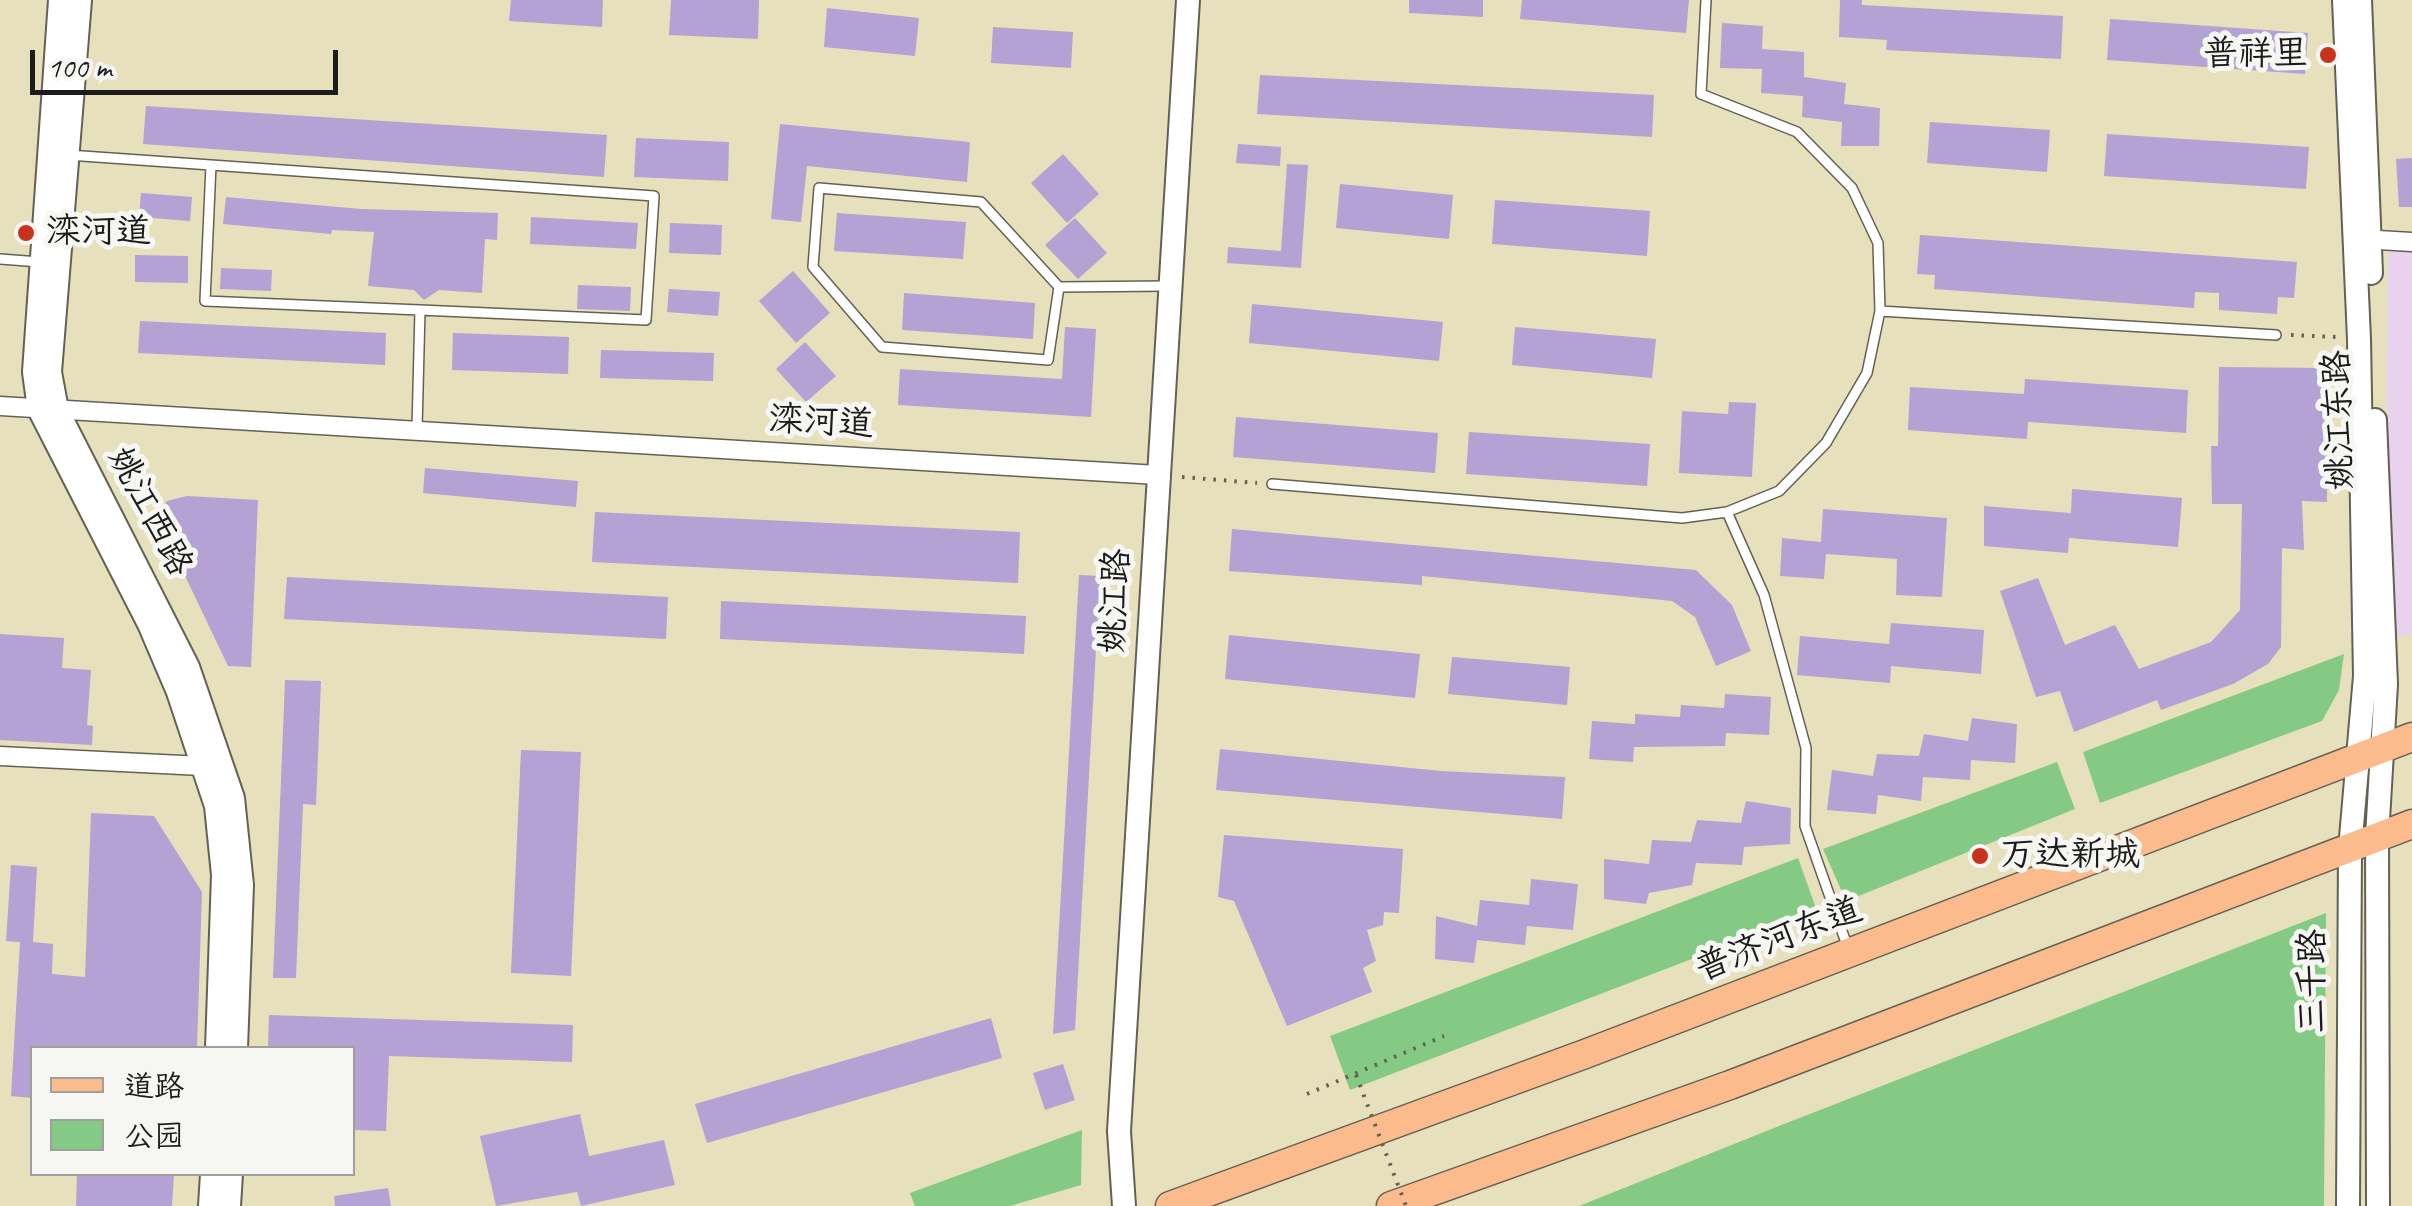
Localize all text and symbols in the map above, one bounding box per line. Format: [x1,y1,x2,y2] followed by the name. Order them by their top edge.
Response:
[35,30,342,92] scale bar
[2203,34,2308,76] place label: 普祥里
[2317,44,2339,66] marker: 普祥里
[47,48,112,86] text: 100 m
[46,212,151,254] place label: 滦河道
[15,222,37,244] marker: 滦河道
[2317,349,2363,491] street label: 姚江东路
[767,399,875,447] street label: 滦河道
[98,440,200,584] street label: 姚江西路
[1092,547,1140,655] street label: 姚江路
[2000,835,2140,877] place label: 万达新城
[1969,845,1991,867] marker: 万达新城
[1690,889,1868,991] street label: 普济河东道
[2293,929,2335,1033] street label: 三千路
[30,1046,355,1176] legend
[124,1067,184,1105] text: 道路
[124,1117,184,1155] text: 公园

